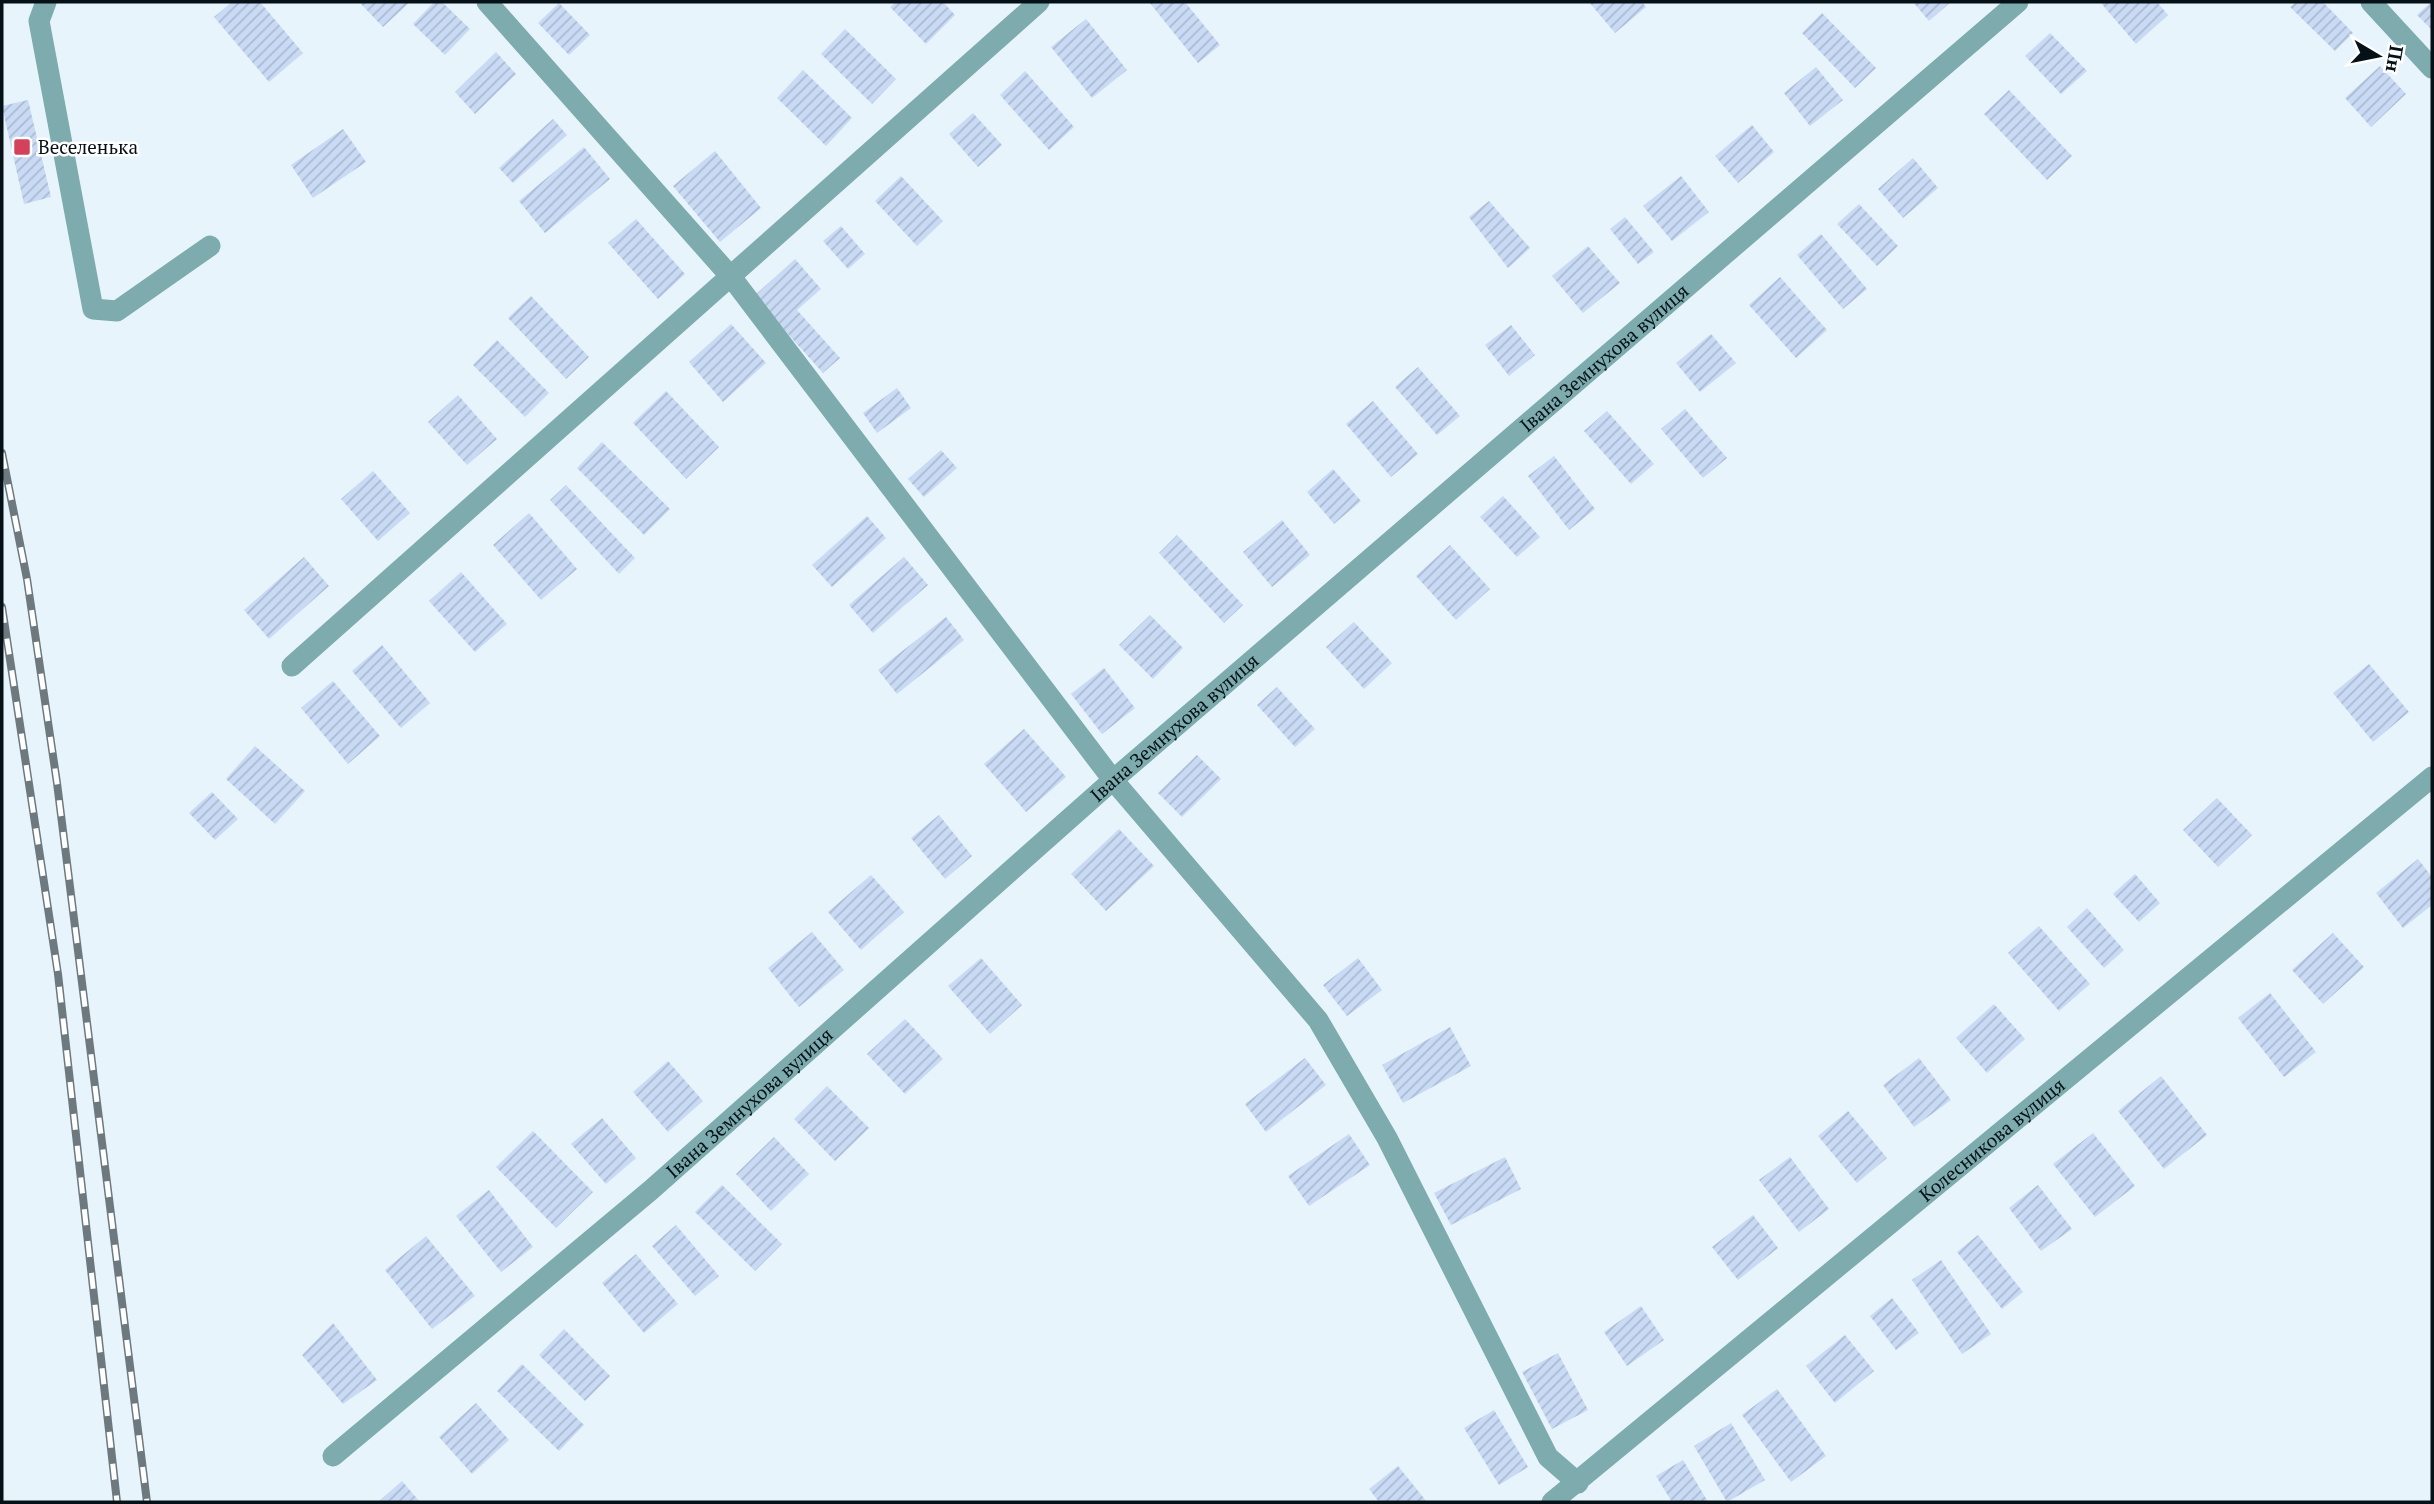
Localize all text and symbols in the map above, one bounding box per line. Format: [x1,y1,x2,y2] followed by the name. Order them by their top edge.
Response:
[2343,21,2413,91] north arrow
[2381,44,2410,75] text: Пн
[38,134,138,159] place label: Веселенька
[12,137,32,157] marker: Веселенька
[1514,278,1693,437] street label: Івана Земнухова вулиця
[1084,647,1264,807] street label: Івана Земнухова вулиця
[660,1022,838,1183] street label: Івана Земнухова вулиця
[1914,1072,2070,1207] street label: Колесникова вулиця

